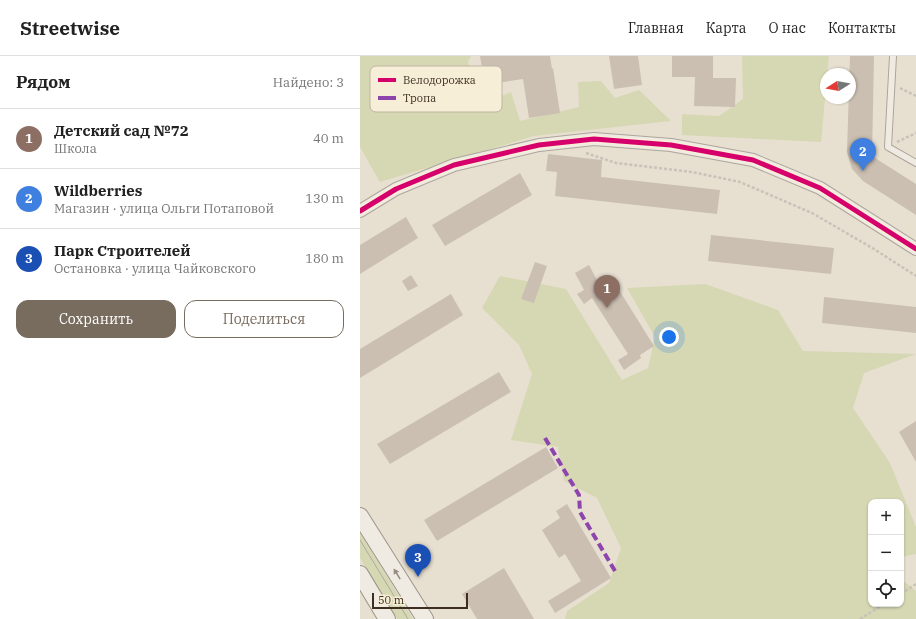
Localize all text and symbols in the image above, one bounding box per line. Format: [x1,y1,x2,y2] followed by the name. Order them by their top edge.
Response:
[20,16,120,40] text: Streetwise
[628,19,684,37] text: Главная
[706,19,747,37] text: Карта
[769,19,806,37] text: О нас
[828,19,896,37] text: Контакты
[370,66,502,112] legend
[820,68,856,104] north arrow
[16,71,71,93] text: Рядом
[403,73,476,87] text: Велодорожка
[273,74,344,91] text: Найдено: 3
[403,91,436,105] text: Тропа
[54,121,189,140] text: Детский сад №72
[25,130,33,147] text: 1
[313,130,344,147] text: 40 m
[850,138,876,171] pin: 2
[54,140,97,157] text: Школа
[54,181,142,200] text: Wildberries
[25,190,33,207] text: 2
[305,190,344,207] text: 130 m
[54,200,274,217] text: Магазин · улица Ольги Потаповой
[54,241,190,260] text: Парк Строителей
[25,250,33,267] text: 3
[305,250,344,267] text: 180 m
[54,260,256,277] text: Остановка · улица Чайковского
[594,275,620,308] pin: 1
[16,300,176,338] button: Сохранить
[184,300,344,338] button: Поделиться
[659,327,679,347] your location
[868,499,904,607] map controls
[868,499,904,535] button: +
[868,535,904,571] button: −
[405,544,431,577] pin: 3
[393,568,400,580] one-way arrow
[868,571,904,607] button: locate
[372,591,468,610] scale bar
[378,593,404,607] text: 50 m

